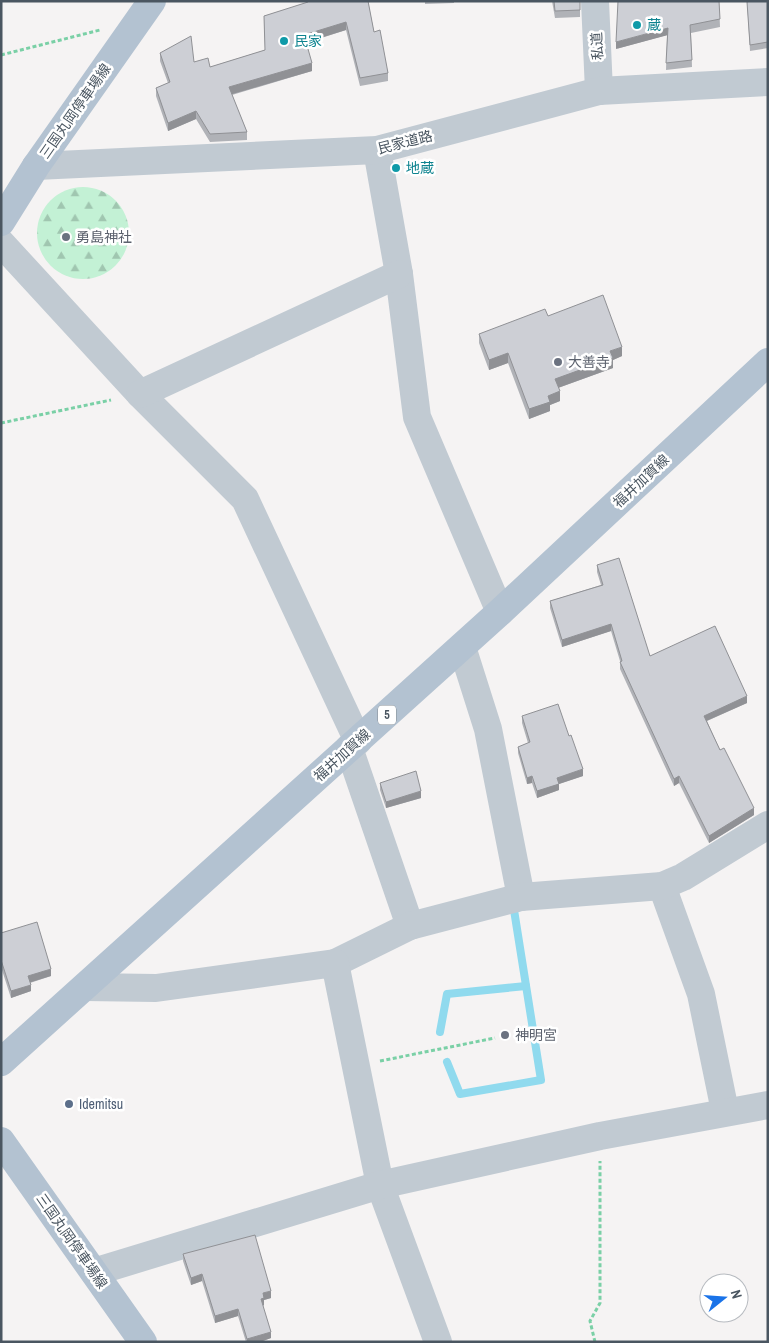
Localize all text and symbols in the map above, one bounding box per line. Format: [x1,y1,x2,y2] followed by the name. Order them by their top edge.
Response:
[647,16,661,34] place label: 蔵
[631,19,643,31] marker: 蔵
[294,32,322,50] place label: 民家
[587,32,607,60] street label: 私道
[278,35,290,47] marker: 民家
[36,60,114,162] street label: 三国丸岡停車場線
[376,126,434,158] street label: 民家道路
[406,159,434,177] place label: 地蔵
[390,162,402,174] marker: 地蔵
[76,228,132,246] place label: 勇島神社
[60,231,72,243] marker: 勇島神社
[568,353,610,371] place label: 大善寺
[552,356,564,368] marker: 大善寺
[609,451,673,511] street label: 福井加賀線
[378,706,396,724] road number: 5
[310,725,374,785] street label: 福井加賀線
[515,1026,557,1044] place label: 神明宮
[499,1029,511,1041] marker: 神明宮
[79,1095,123,1113] place label: Idemitsu
[63,1098,75,1110] marker: Idemitsu
[33,1190,111,1292] street label: 三国丸岡停車場線
[699,1273,749,1323] north arrow
[727,1288,746,1301] text: N

